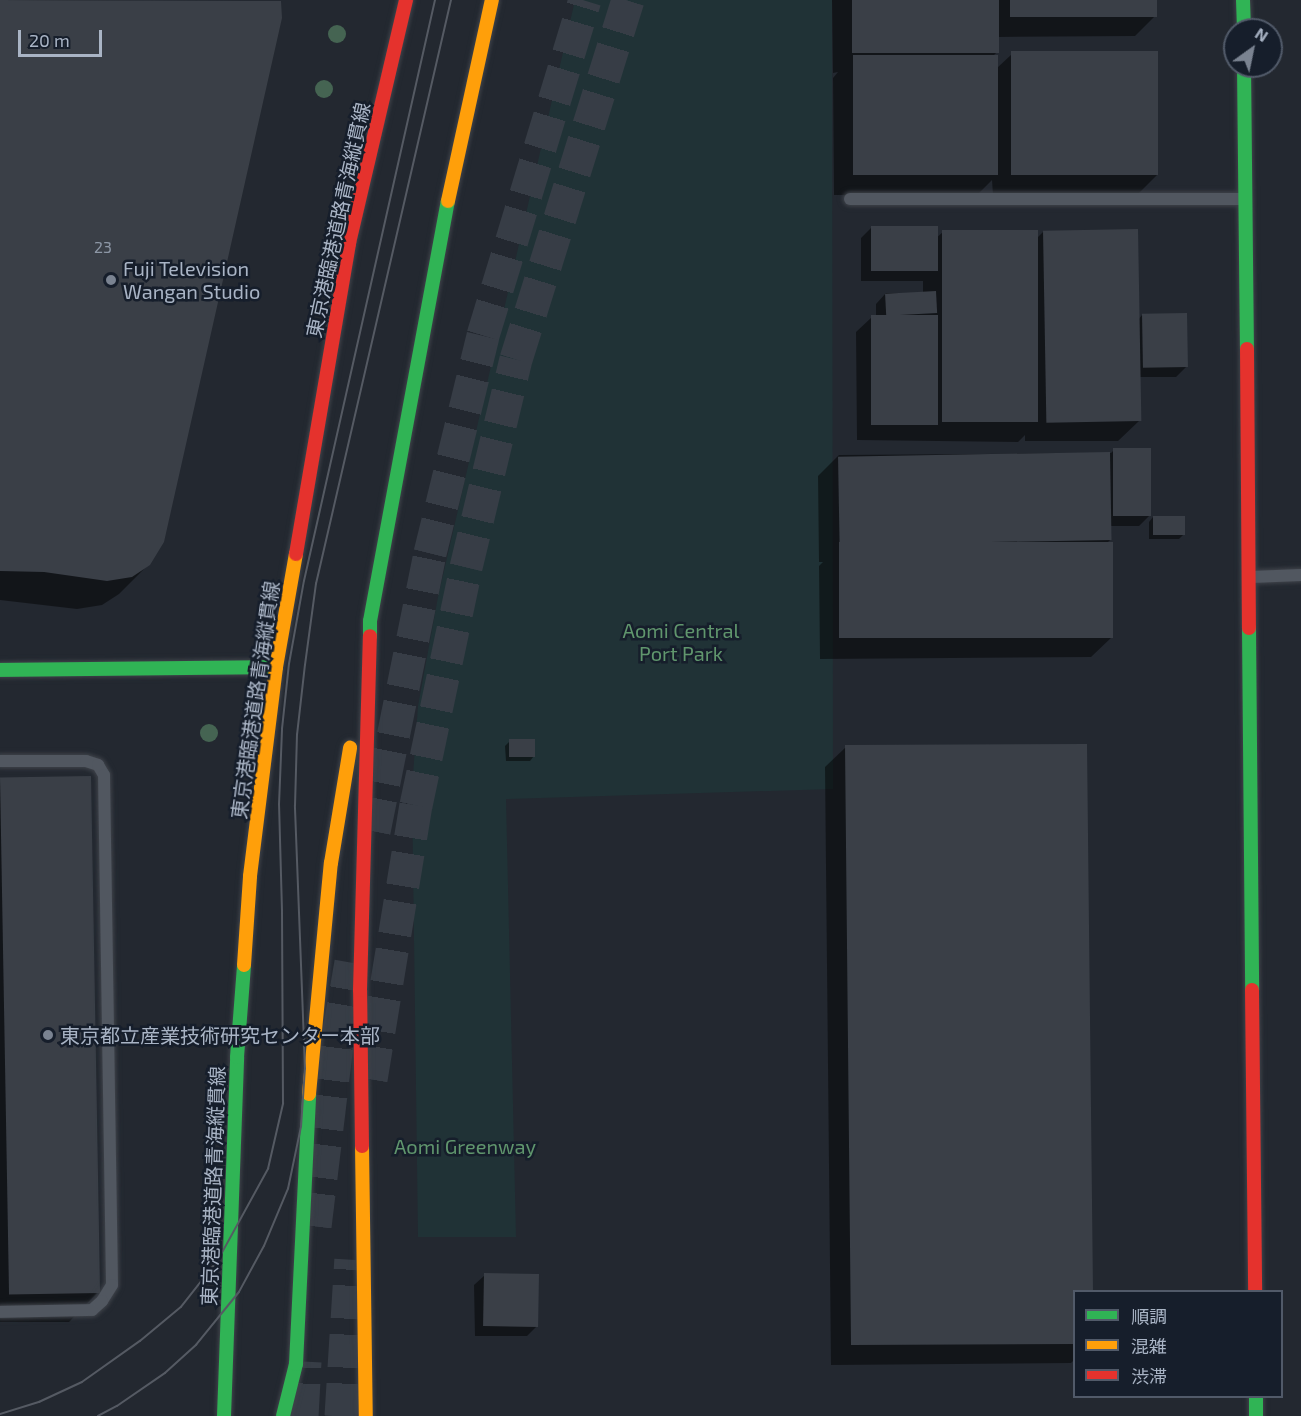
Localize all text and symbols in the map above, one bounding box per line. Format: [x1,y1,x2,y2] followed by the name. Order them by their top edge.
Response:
[21,18,105,56] scale bar
[1223,18,1283,78] north arrow
[1252,23,1272,45] text: N
[29,29,70,51] text: 20 m
[301,100,375,340] street label: 東京港臨港道路青海縦貫線
[94,237,112,257] house number: 23
[123,256,260,303] place label: Fuji Television Wangan Studio
[104,273,118,287] marker: Fuji Television Wangan Studio
[226,579,284,821] street label: 東京港臨港道路青海縦貫線
[622,618,740,665] park label: Aomi Central Port Park
[60,1023,380,1047] place label: 東京都立産業技術研究センター本部
[41,1028,55,1042] marker: 東京都立産業技術研究センター本部
[197,1066,229,1306] street label: 東京港臨港道路青海縦貫線
[394,1134,536,1158] park label: Aomi Greenway
[1073,1290,1283,1398] legend
[1131,1305,1167,1327] text: 順調
[1131,1335,1167,1357] text: 混雑
[1131,1365,1167,1387] text: 渋滞

